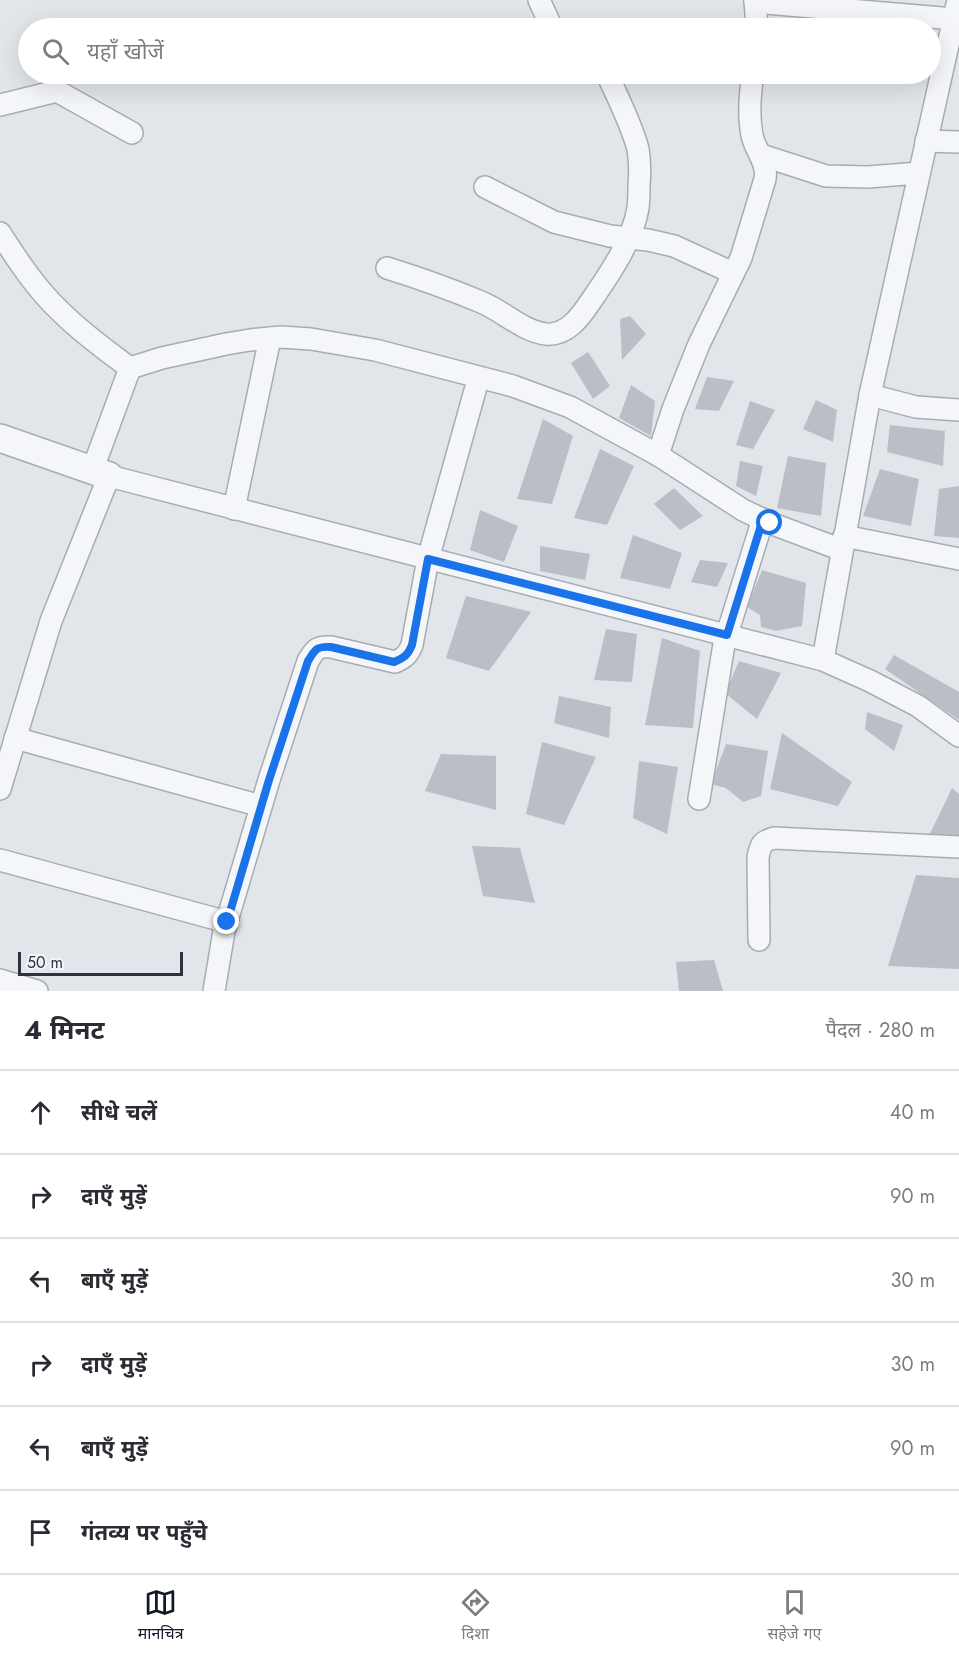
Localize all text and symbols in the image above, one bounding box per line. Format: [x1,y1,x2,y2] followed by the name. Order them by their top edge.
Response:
[18,18,941,84] search box
[39,35,72,68] icon: search
[87,35,164,67] text: यहाँ खोजें
[756,509,782,535] route start
[213,908,239,934] route end
[18,949,183,977] scale bar
[27,951,63,974] text: 50 m
[24,1011,105,1049] text: 4 मिनट
[826,1016,935,1045] text: पैदल · 280 m
[24,1096,57,1129] icon: ahead
[81,1096,157,1128] text: सीधे चलें
[890,1098,935,1127] text: 40 m
[24,1180,57,1213] icon: right
[81,1180,147,1212] text: दाएँ मुड़ें
[890,1182,935,1211] text: 90 m
[24,1264,57,1297] icon: left
[81,1264,148,1296] text: बाएँ मुड़ें
[890,1266,935,1295] text: 30 m
[24,1348,57,1381] icon: right
[81,1348,147,1380] text: दाएँ मुड़ें
[890,1350,935,1379] text: 30 m
[24,1432,57,1465] icon: left
[81,1432,148,1464] text: बाएँ मुड़ें
[890,1434,935,1463] text: 90 m
[24,1516,57,1549] icon: arrive
[81,1516,207,1548] text: गंतव्य पर पहुँचे
[138,1586,183,1646] tab: मानचित्र
[459,1586,492,1646] tab: दिशा
[767,1586,821,1646] tab: सहेजे गए

